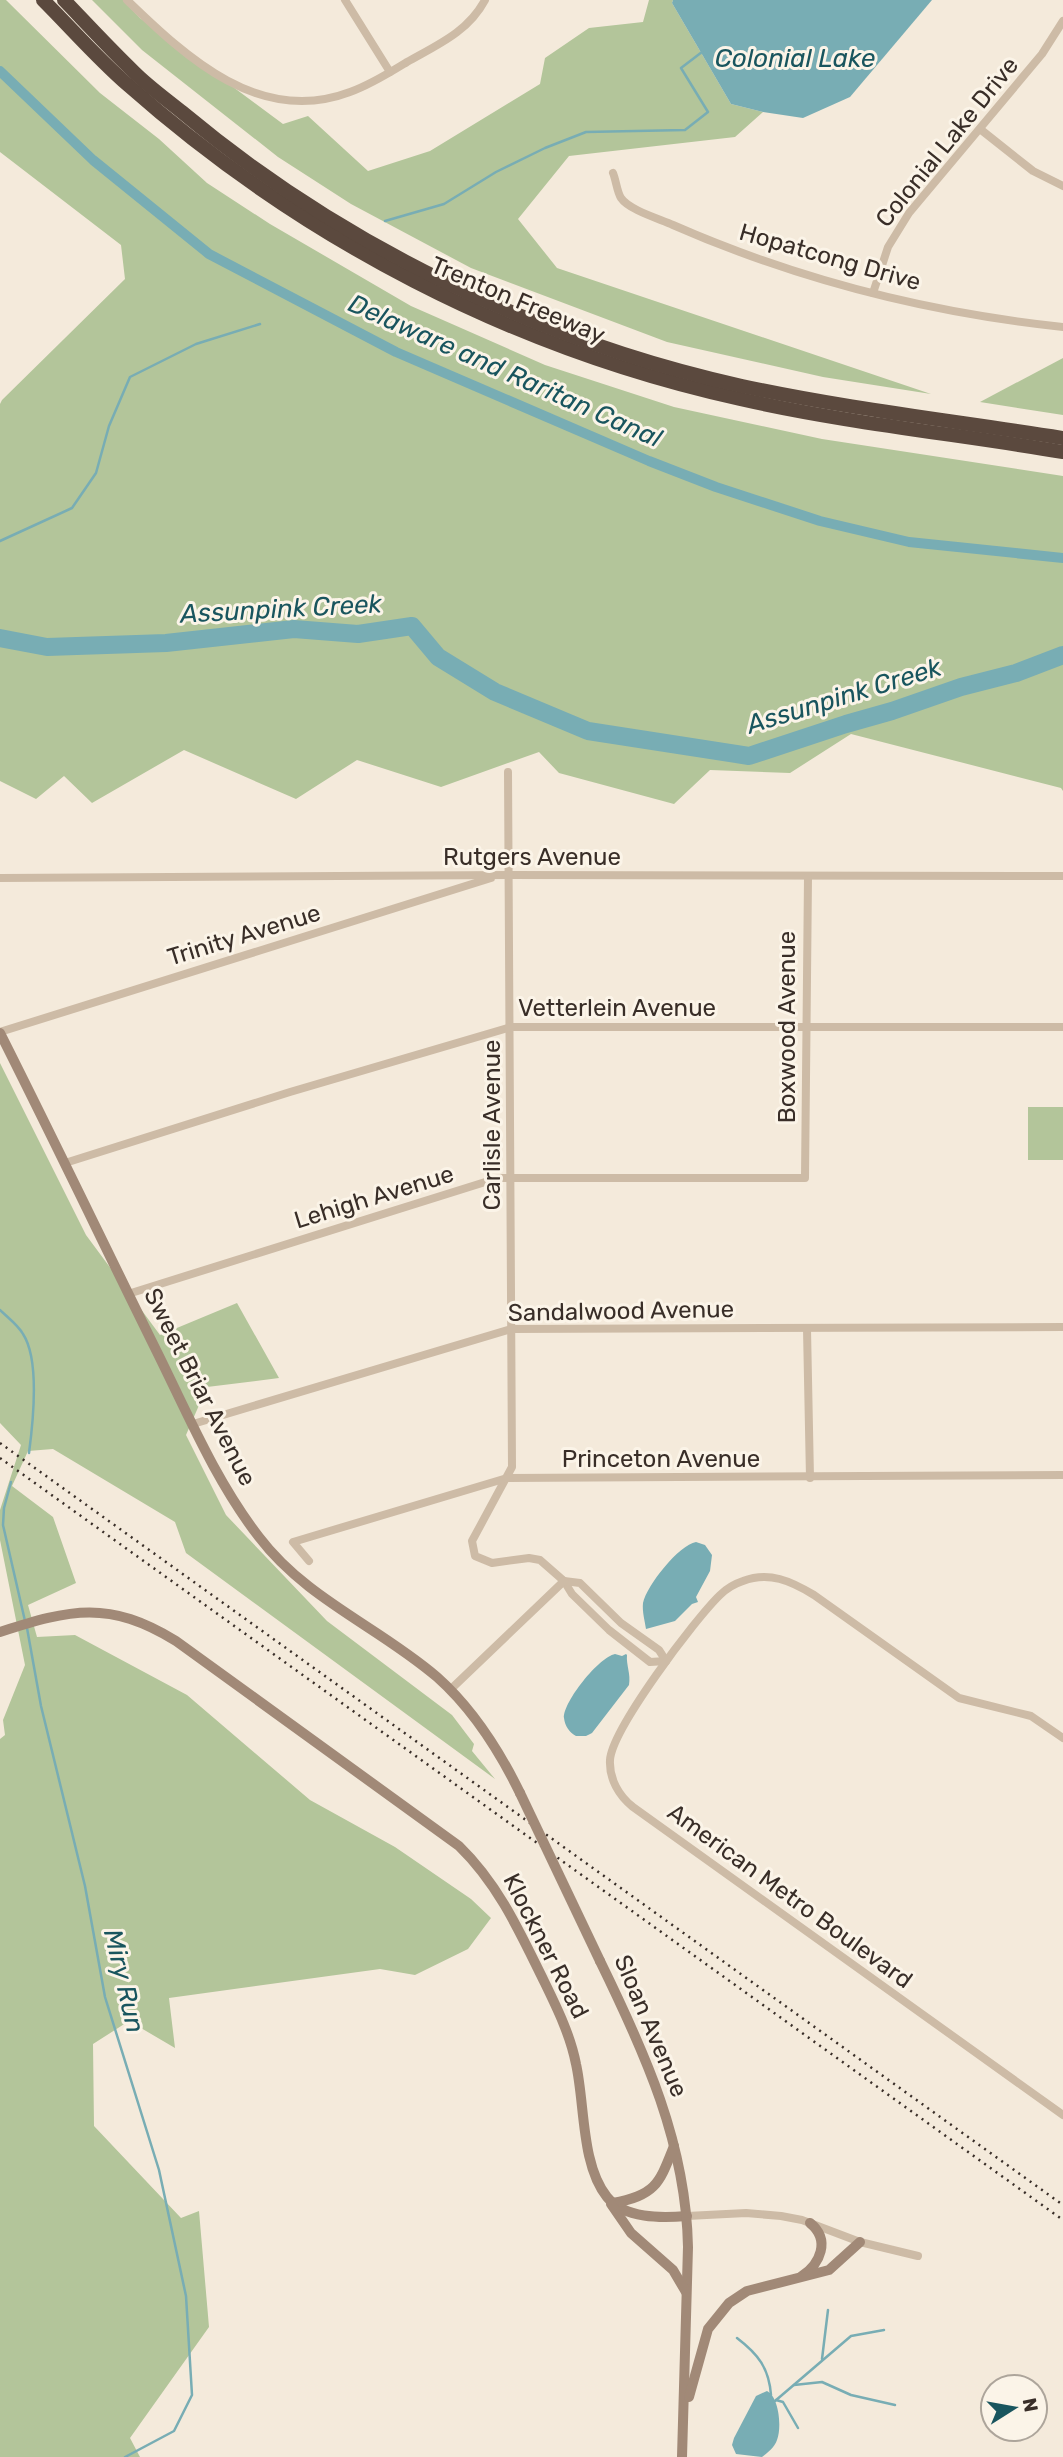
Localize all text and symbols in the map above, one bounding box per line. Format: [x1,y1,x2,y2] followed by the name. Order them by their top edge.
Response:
[715,43,876,74] water label: Colonial Lake
[870,51,1024,233] street label: Colonial Lake Drive
[736,218,924,296] street label: Hopatcong Drive
[427,251,609,349] street label: Trenton Freeway
[344,288,667,454] water label: Delaware and Raritan Canal
[177,588,383,630] water label: Assunpink Creek
[741,651,946,741] water label: Assunpink Creek
[443,843,621,871] street label: Rutgers Avenue
[164,898,324,972] street label: Trinity Avenue
[773,931,801,1123] street label: Boxwood Avenue
[518,994,716,1022] street label: Vetterlein Avenue
[478,1040,506,1210] street label: Carlisle Avenue
[291,1159,457,1235] street label: Lehigh Avenue
[138,1284,262,1490] street label: Sweet Briar Avenue
[508,1295,734,1327] street label: Sandalwood Avenue
[562,1445,760,1473] street label: Princeton Avenue
[662,1798,918,1994] street label: American Metro Boulevard
[497,1869,595,2023] street label: Klockner Road
[97,1926,151,2036] water label: Miry Run
[608,1951,694,2101] street label: Sloan Avenue
[979,2373,1049,2443] north arrow
[1018,2396,1043,2414] text: N

